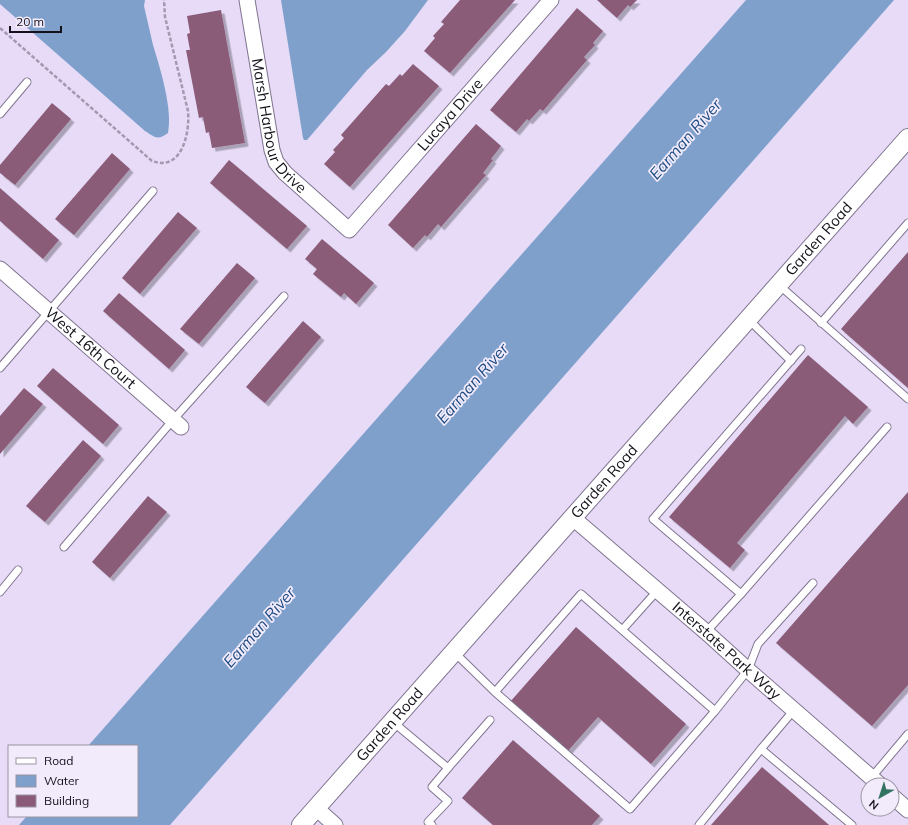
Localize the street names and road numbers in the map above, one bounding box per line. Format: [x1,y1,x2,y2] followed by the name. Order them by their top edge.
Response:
[248,57,311,197] street label: Marsh Harbour Drive
[413,74,487,155] street label: Lucaya Drive
[781,198,856,279] street label: Garden Road
[41,303,140,392] street label: West 16th Court
[566,441,641,522] street label: Garden Road
[669,597,785,703] street label: Interstate Park Way
[352,683,427,765] street label: Garden Road

